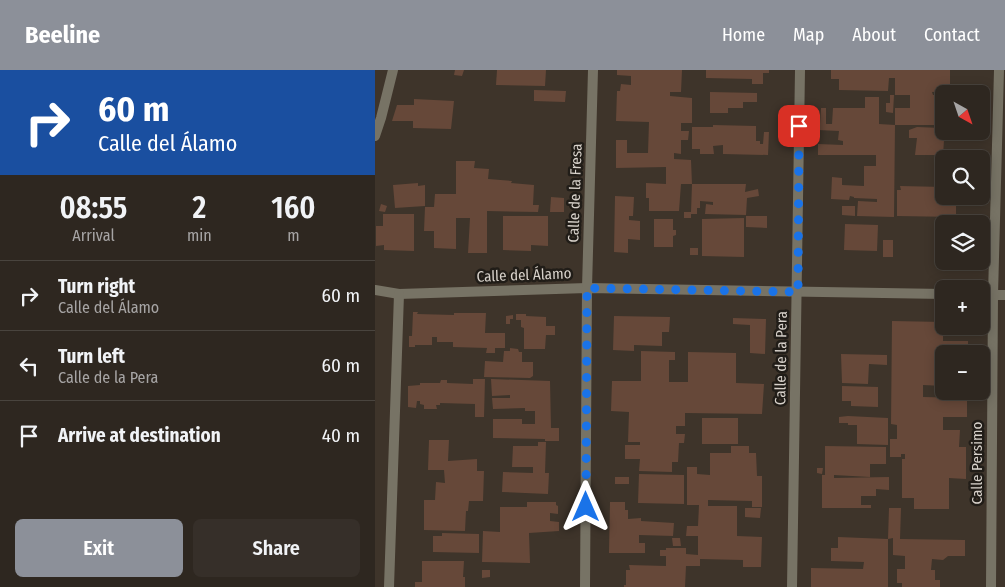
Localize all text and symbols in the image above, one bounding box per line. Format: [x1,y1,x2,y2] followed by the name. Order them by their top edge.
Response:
[25,21,100,49] text: Beeline
[722,24,765,46] text: Home
[793,24,824,46] text: Map
[852,24,896,46] text: About
[924,24,980,46] text: Contact
[935,85,990,140] north arrow
[935,85,990,400] map controls
[98,88,169,130] text: 60 m
[15,90,80,155] icon: right
[778,105,820,147] pin
[785,112,813,140] icon: arrive
[98,130,237,157] text: Calle del Álamo
[564,143,586,243] street label: Calle de la Fresa
[935,150,990,205] button: search
[60,190,127,226] text: 08:55
[192,190,206,226] text: 2
[271,190,315,226] text: 160
[935,215,990,270] button: layers
[72,226,115,245] text: Arrival
[187,226,212,245] text: min
[287,226,299,245] text: m
[476,264,572,286] street label: Calle del Álamo
[58,275,135,298] text: Turn right
[935,280,990,335] button: +
[15,282,43,310] icon: right
[322,284,360,307] text: 60 m
[58,298,159,317] text: Calle del Álamo
[771,311,791,405] street label: Calle de la Pera
[58,345,125,368] text: Turn left
[935,345,990,400] button: −
[15,352,43,380] icon: left
[322,354,360,377] text: 60 m
[58,368,158,387] text: Calle de la Pera
[968,421,986,504] street label: Calle Persimo
[15,422,43,450] icon: arrive
[58,424,221,447] text: Arrive at destination
[322,424,360,447] text: 40 m
[559,480,611,532] position arrow
[15,519,183,577] button: Exit
[193,519,360,577] button: Share

